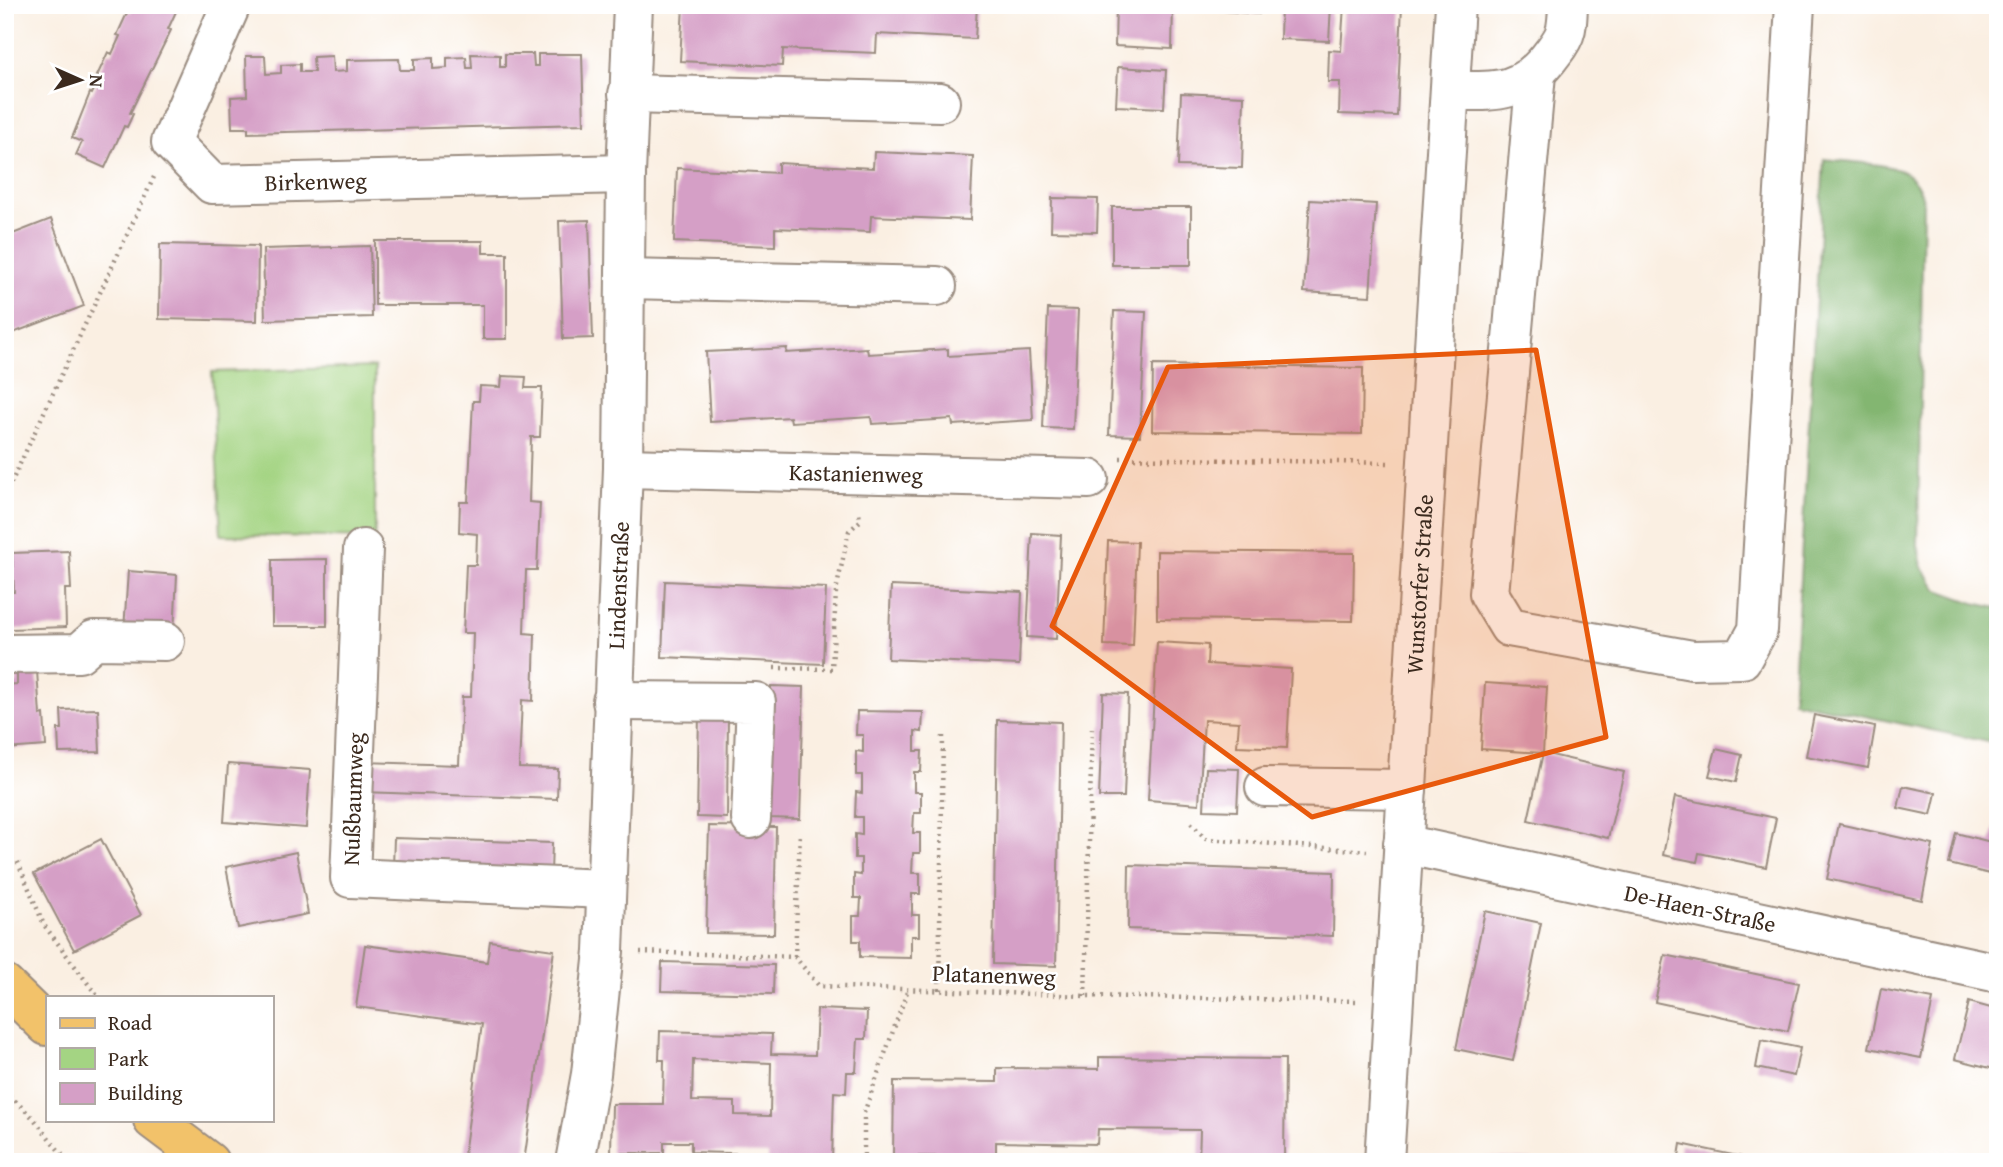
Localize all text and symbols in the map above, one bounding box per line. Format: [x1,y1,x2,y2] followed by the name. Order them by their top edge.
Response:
[46,46,116,116] north arrow
[83,74,111,88] text: N
[264,163,368,199] street label: Birkenweg
[789,455,924,491] street label: Kastanienweg
[1397,493,1441,675] street label: Wunstorfer Straße
[599,521,637,650] street label: Lindenstraße
[334,731,371,866] street label: Nußbaumweg
[1621,875,1779,940] street label: De-Haen-Straße
[932,956,1057,993] street label: Platanenweg
[46,996,273,1122] legend
[108,1007,153,1038] text: Road
[108,1043,149,1074] text: Park
[108,1077,183,1108] text: Building

